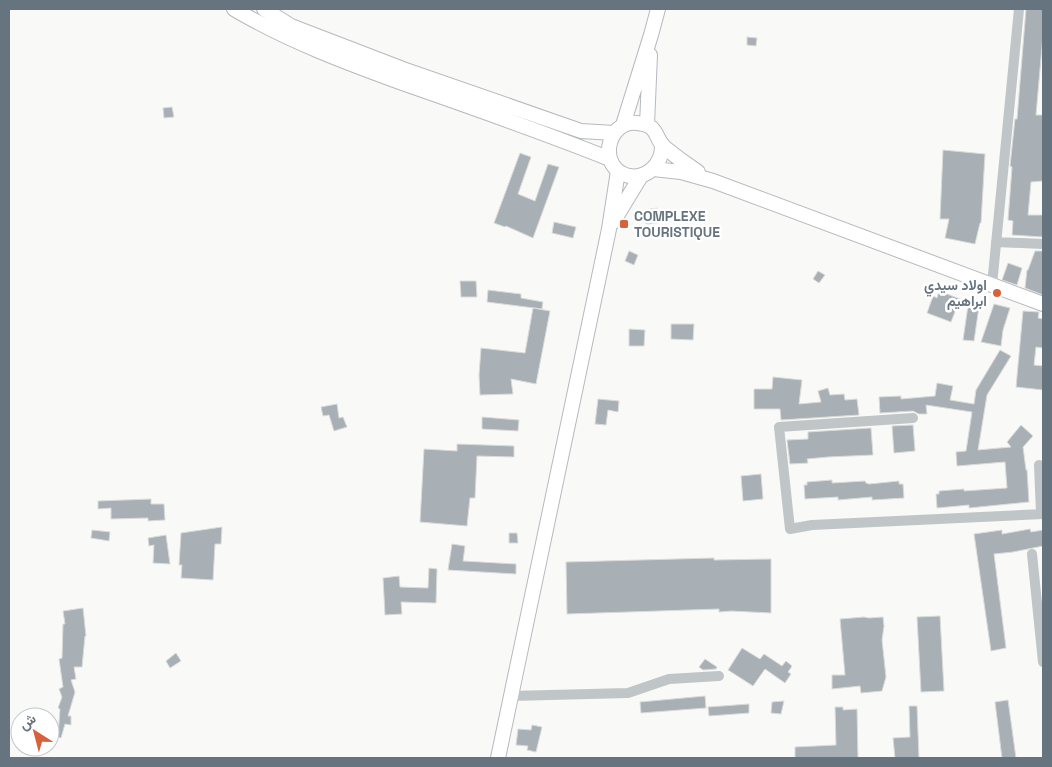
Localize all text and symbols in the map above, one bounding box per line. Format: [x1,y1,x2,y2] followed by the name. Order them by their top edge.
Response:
[634,207,720,241] place label: COMPLEXE TOURISTIQUE
[618,218,630,230] marker: COMPLEXE TOURISTIQUE
[924,276,987,310] place label: اولاد سيدي ابراهيم
[991,287,1003,299] marker: اولاد سيدي ابراهيم
[10,707,60,757] north arrow
[15,709,40,734] text: ش

